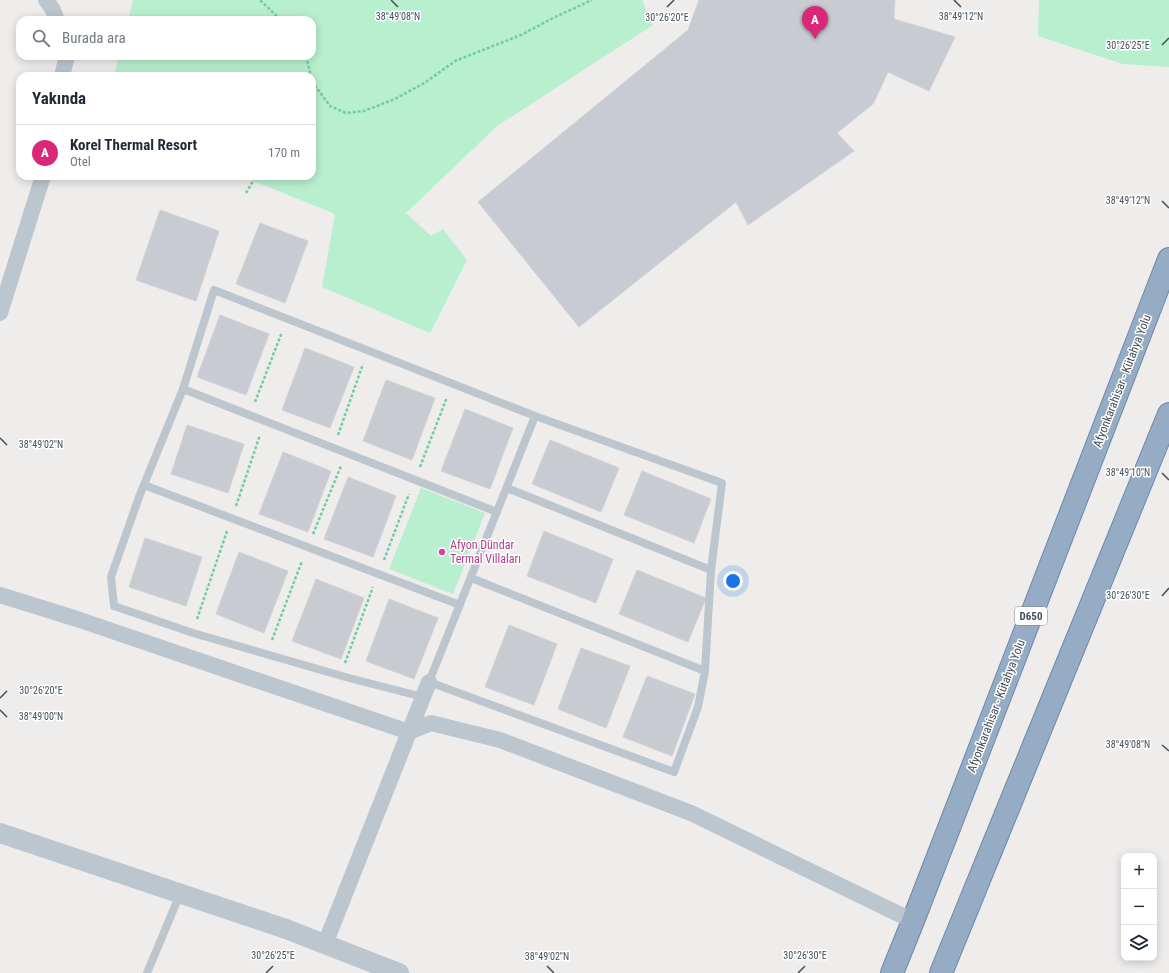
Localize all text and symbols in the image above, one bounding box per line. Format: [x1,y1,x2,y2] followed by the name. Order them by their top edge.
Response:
[802,6,828,39] pin: A
[376,11,420,22] text: 38°49'08"N
[939,11,983,22] text: 38°49'12"N
[645,12,689,23] text: 30°26'20"E
[16,16,316,60] search box
[30,27,52,49] icon: search
[62,29,126,47] text: Burada ara
[1106,40,1150,51] text: 30°26'25"E
[32,88,86,108] text: Yakında
[70,136,197,154] text: Korel Thermal Resort
[41,145,49,160] text: A
[268,145,300,160] text: 170 m
[70,154,91,169] text: Otel
[1106,195,1150,206] text: 38°49'12"N
[1090,313,1154,449] street label: Afyonkarahisar - Kütahya Yolu
[19,439,63,450] text: 38°49'02"N
[1106,467,1150,478] text: 38°49'10"N
[450,538,521,566] place label: Afyon Dündar Termal Villaları
[437,547,447,557] marker: Afyon Dündar Termal Villaları
[723,571,743,591] your location
[1106,590,1150,601] text: 30°26'30"E
[1015,607,1047,625] road number: D650
[964,638,1028,774] street label: Afyonkarahisar - Kütahya Yolu
[19,685,63,696] text: 30°26'20"E
[19,711,63,722] text: 38°49'00"N
[1106,739,1150,750] text: 38°49'08"N
[1121,853,1157,961] map controls
[1121,853,1157,889] button: +
[1121,889,1157,925] button: −
[1121,925,1157,961] button: layers
[251,950,295,961] text: 30°26'25"E
[783,950,827,961] text: 30°26'30"E
[525,951,569,962] text: 38°49'02"N

